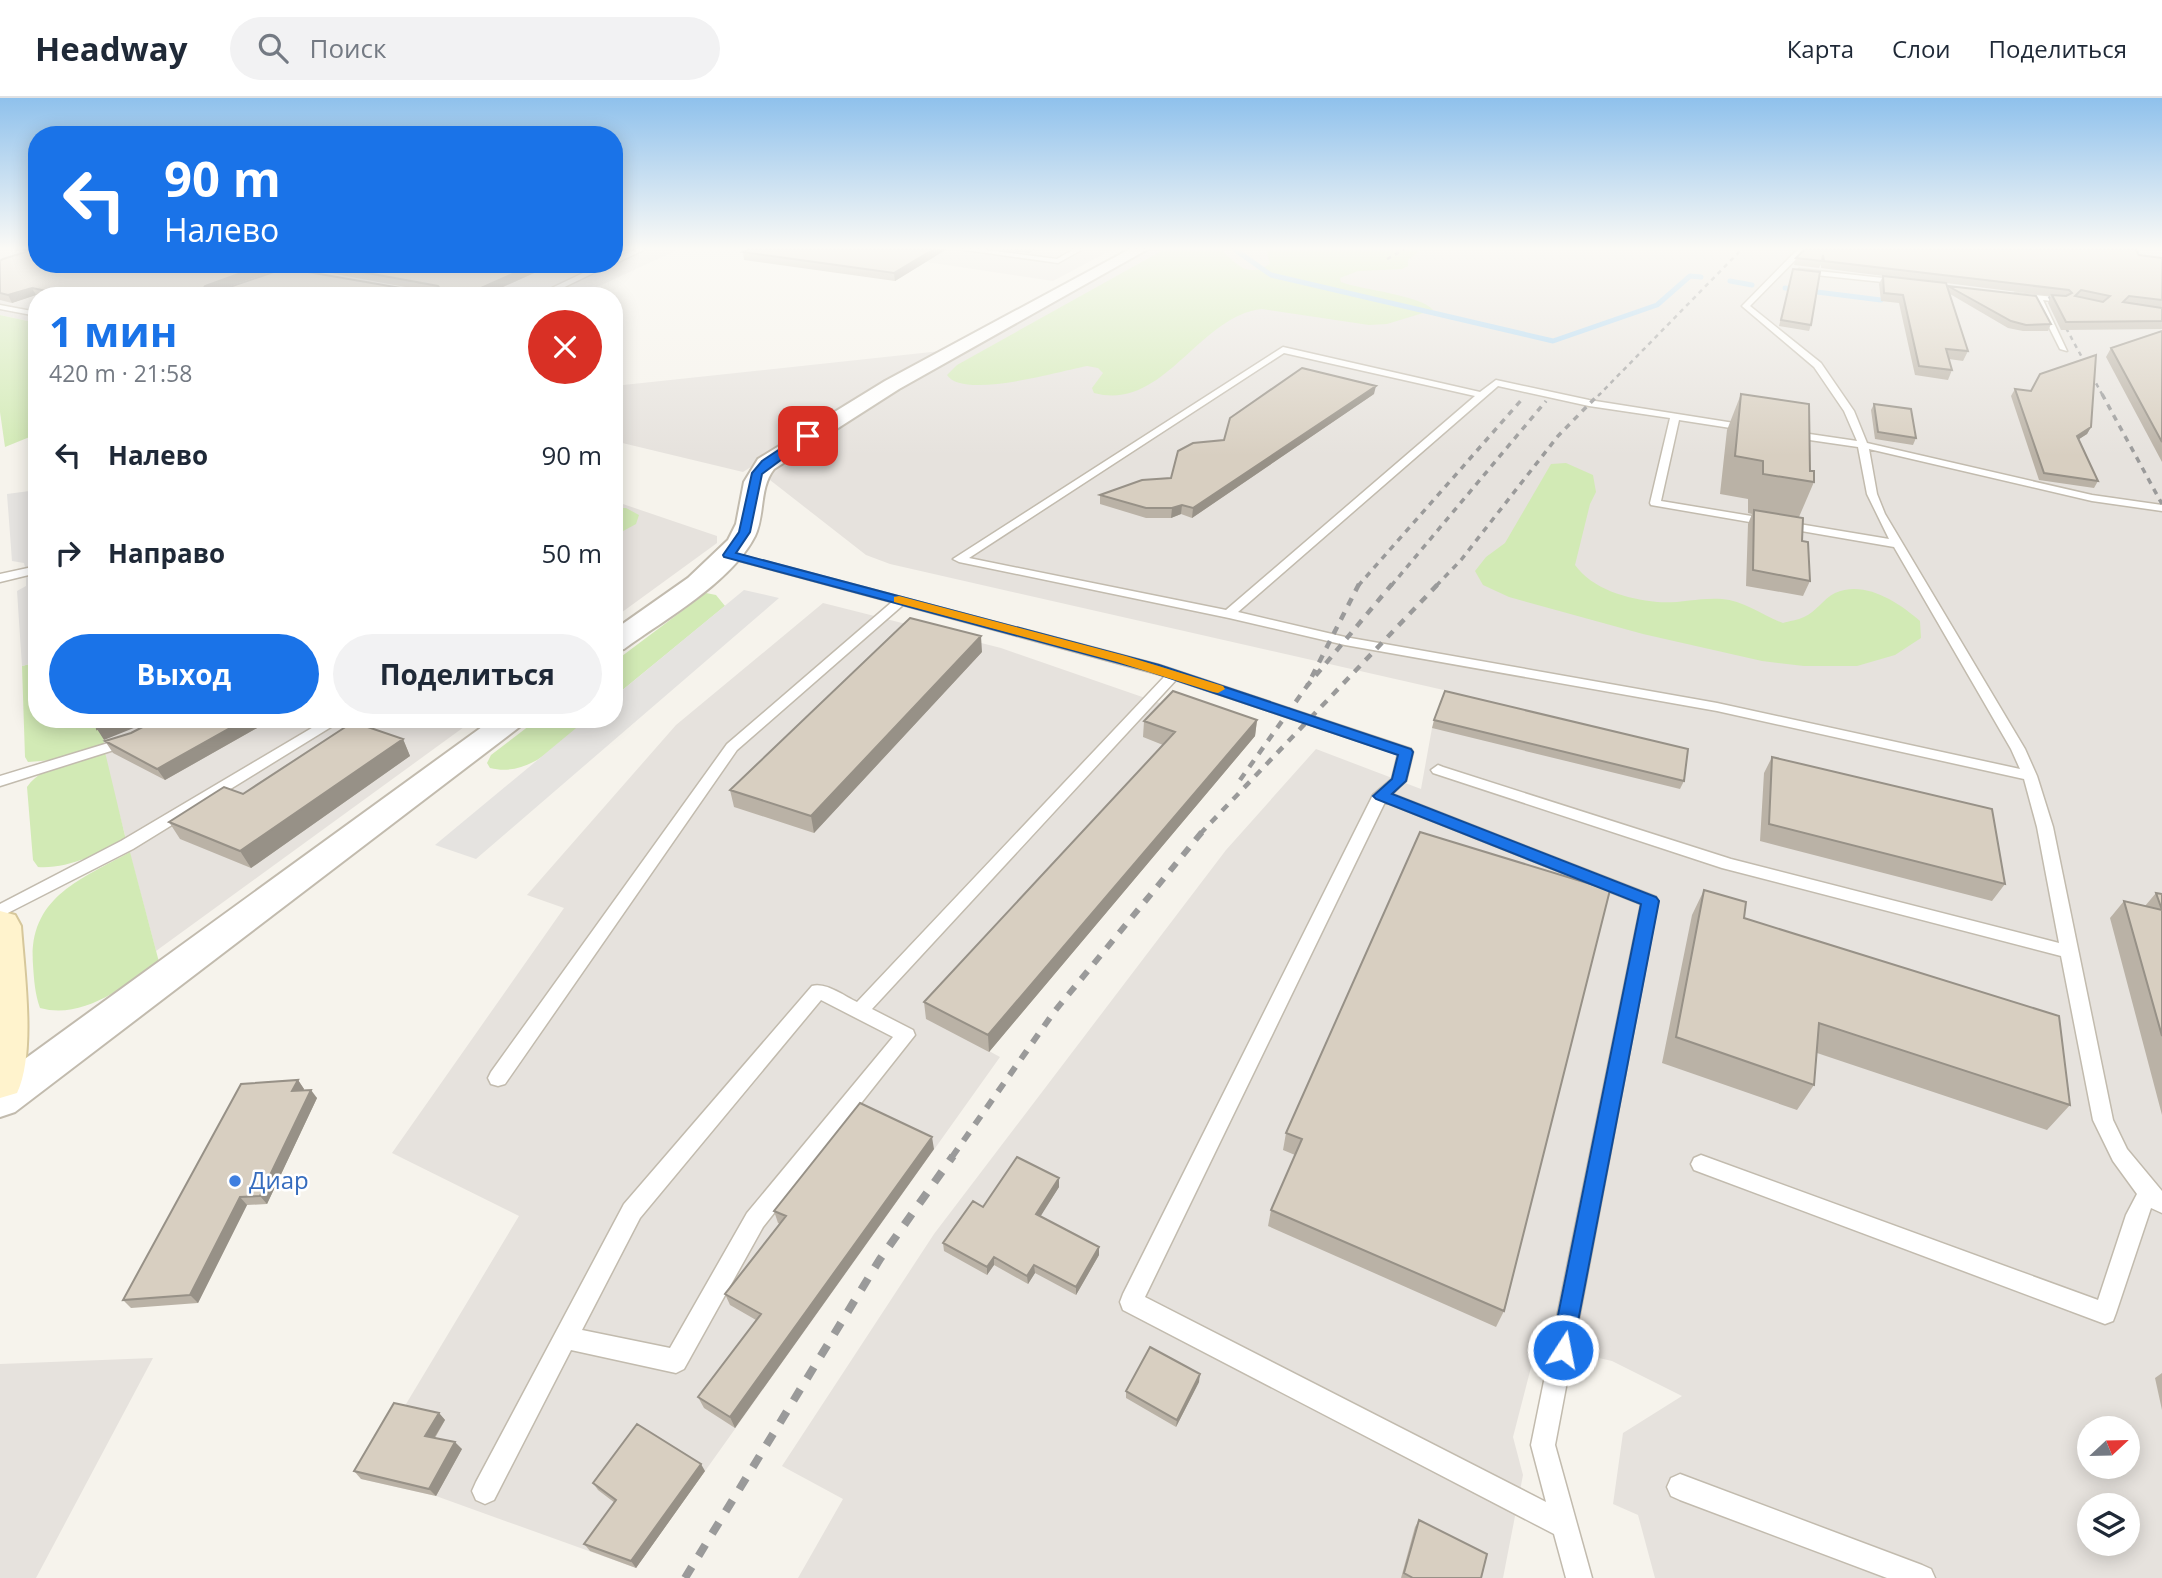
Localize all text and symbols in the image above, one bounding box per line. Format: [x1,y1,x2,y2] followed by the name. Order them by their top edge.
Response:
[230,17,720,80] search box
[35,26,188,71] text: Headway
[254,29,292,67] icon: search
[310,30,387,66] text: Поиск
[1787,32,1854,65] text: Карта
[1892,32,1951,65] text: Слои
[1989,32,2127,65] text: Поделиться
[164,145,281,211] text: 90 m
[49,154,140,245] icon: left
[164,208,279,251] text: Налево
[49,302,177,359] text: 1 мин
[528,310,602,384] button: close
[49,357,192,389] text: 420 m · 21:58
[778,406,838,466] pin
[789,417,827,455] icon: arrive
[49,436,87,474] icon: left
[108,437,208,473] text: Налево
[541,437,602,473] text: 90 m
[49,534,87,572] icon: right
[108,535,225,571] text: Направо
[541,535,602,571] text: 50 m
[49,634,319,714] button: Выход
[333,634,602,714] button: Поделиться
[249,1163,309,1196] place label: Диар
[227,1173,243,1189] marker: Диар
[1526,1313,1600,1387] position arrow
[2077,1416,2140,1479] north arrow
[2077,1416,2140,1556] map controls
[2077,1493,2140,1556] button: layers

